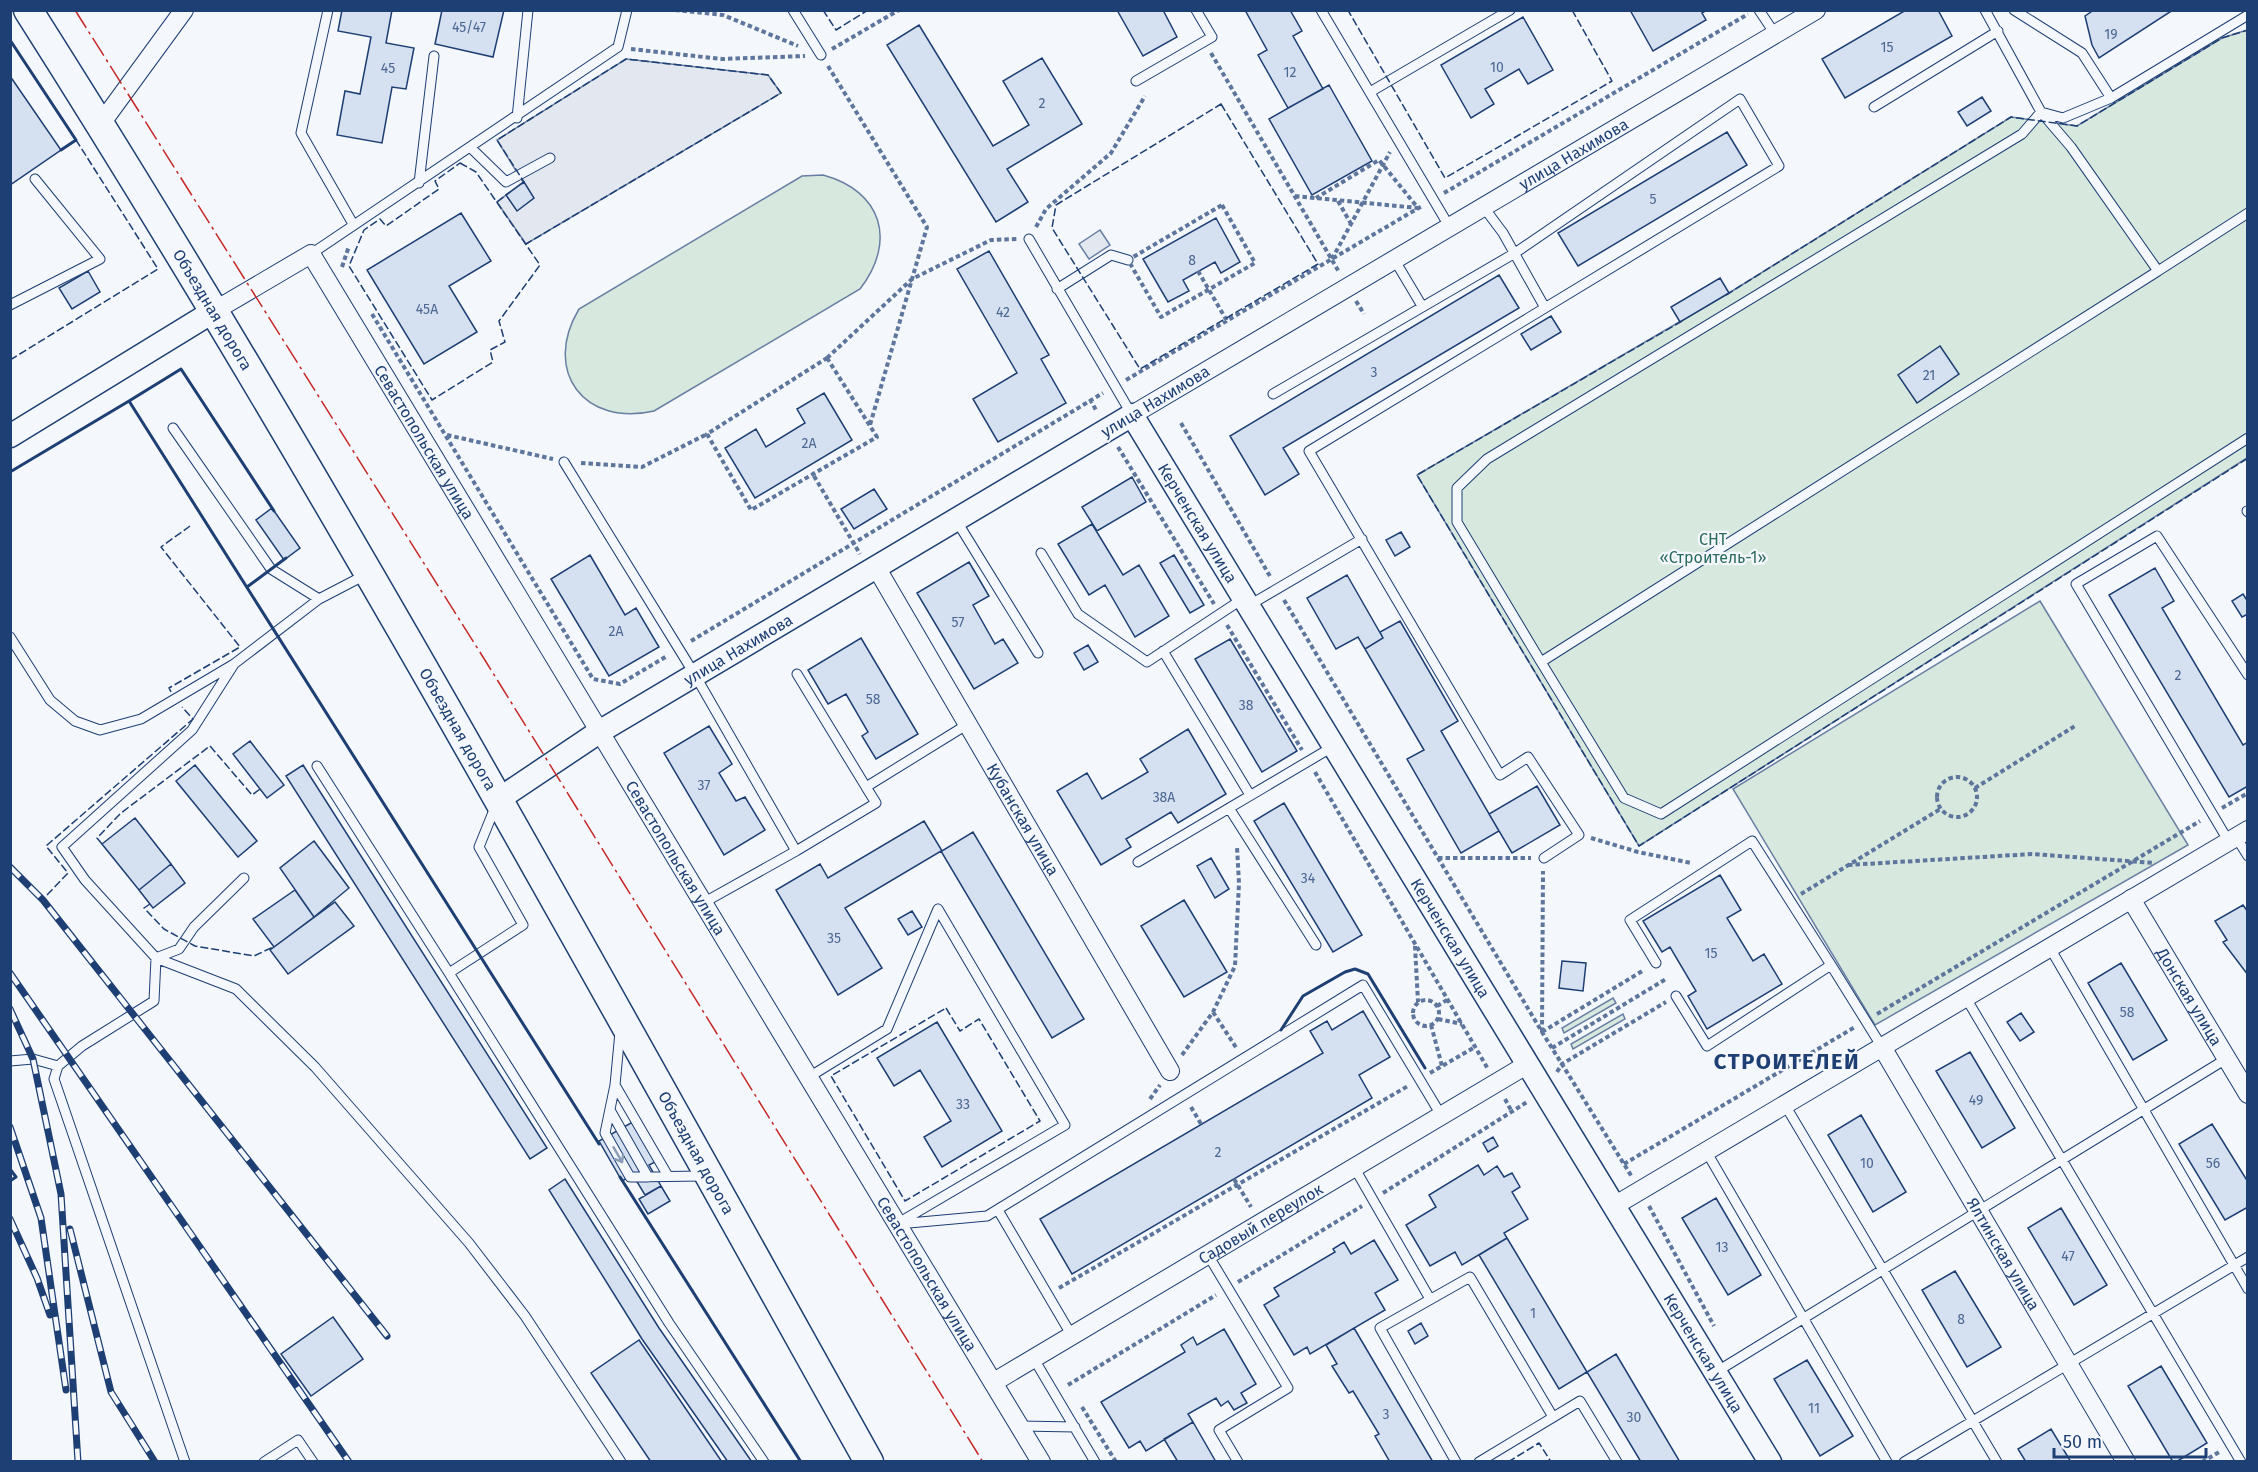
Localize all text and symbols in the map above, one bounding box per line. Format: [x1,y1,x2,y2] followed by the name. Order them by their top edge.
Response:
[452,19,486,36] house number: 45/47
[2104,26,2118,43] house number: 19
[1880,39,1894,56] house number: 15
[1490,59,1504,76] house number: 10
[381,60,395,77] house number: 45
[1284,64,1297,81] house number: 12
[1039,95,1046,112] house number: 2
[1516,114,1632,194] street label: улица Нахимова
[1649,191,1657,208] house number: 5
[169,246,256,374] street label: Объездная дорога
[1188,252,1196,269] house number: 8
[416,301,438,318] house number: 45А
[996,304,1010,321] house number: 42
[370,361,478,523] street label: Севастопольская улица
[1097,362,1213,441] street label: улица Нахимова
[1371,364,1378,381] house number: 3
[1923,367,1935,384] house number: 21
[802,435,816,452] house number: 2А
[1154,460,1241,587] street label: Керченская улица
[1659,530,1767,567] park label: СНТ «Строитель-1»
[680,610,796,690] street label: улица Нахимова
[952,614,964,631] house number: 57
[609,623,623,640] house number: 2А
[415,665,500,794] street label: Объездная дорога
[2175,667,2182,684] house number: 2
[866,691,881,708] house number: 58
[1239,697,1254,714] house number: 38
[983,760,1063,879] street label: Кубанская улица
[622,777,729,939] street label: Севастопольская улица
[697,777,711,794] house number: 37
[1153,789,1175,806] house number: 38А
[1301,870,1316,887] house number: 34
[1407,875,1494,1002] street label: Керченская улица
[827,930,841,947] house number: 35
[2152,944,2226,1049] street label: Донская улица
[1704,945,1718,962] house number: 15
[2120,1004,2135,1021] house number: 58
[1714,1048,1860,1075] district label: СТРОИТЕЛЕЙ
[654,1088,738,1218] street label: Объездная дорога
[1969,1092,1983,1109] house number: 49
[956,1096,970,1113] house number: 33
[1215,1144,1222,1161] house number: 2
[612,1147,624,1164] one-way arrow
[1860,1155,1874,1172] house number: 10
[2206,1155,2220,1172] house number: 56
[1195,1179,1327,1268] street label: Садовый переулок
[873,1193,981,1355] street label: Севастопольская улица
[1963,1194,2044,1314] street label: Ялтинская улица
[1715,1239,1729,1256] house number: 13
[2061,1248,2075,1265] house number: 47
[1660,1290,1747,1417] street label: Керченская улица
[1530,1305,1536,1322] house number: 1
[1957,1311,1965,1328] house number: 8
[1808,1400,1820,1417] house number: 11
[1383,1406,1390,1423] house number: 3
[1627,1409,1642,1426] house number: 30
[2054,1421,2206,1459] scale bar
[2063,1431,2102,1453] text: 50 m

